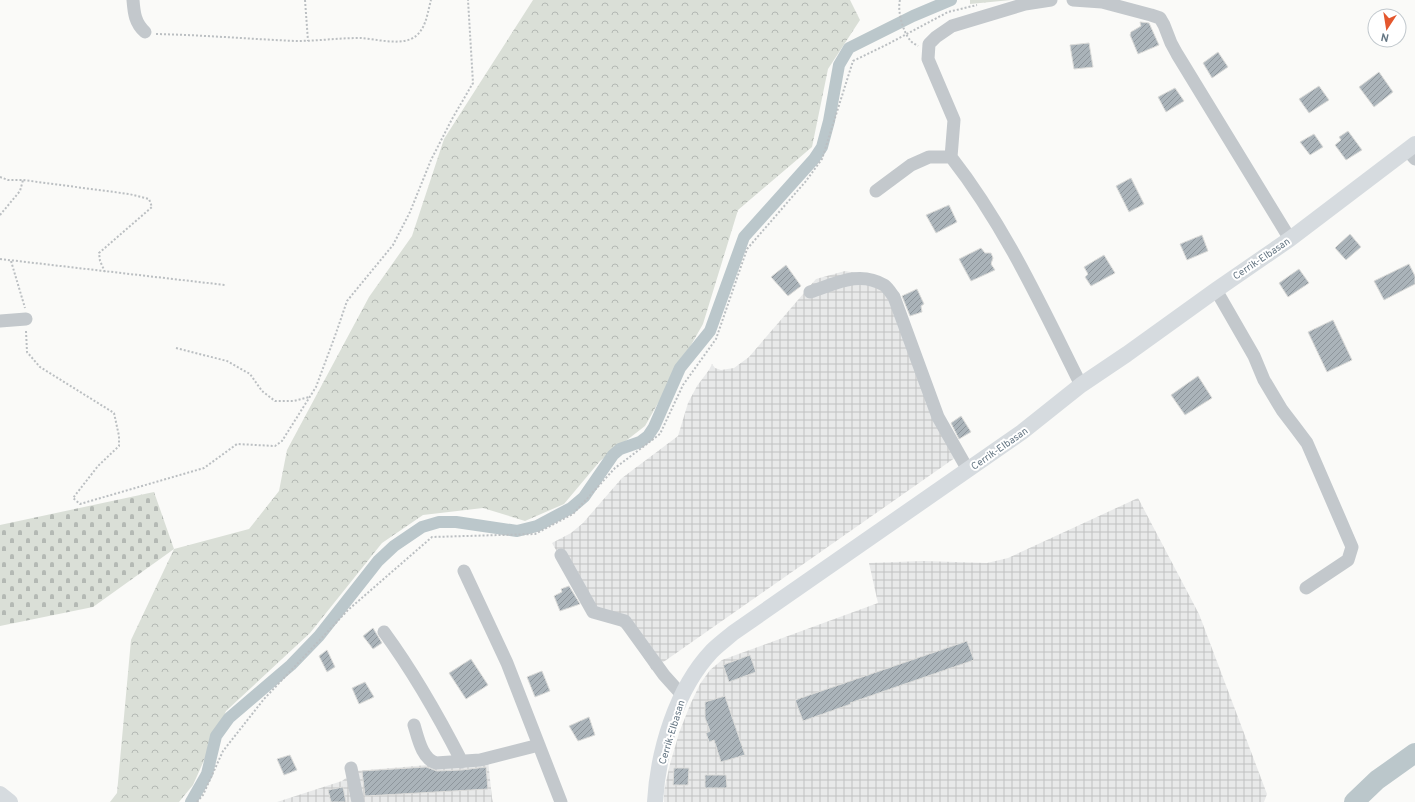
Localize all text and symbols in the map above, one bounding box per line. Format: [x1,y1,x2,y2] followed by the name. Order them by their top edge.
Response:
[1367,8,1407,48] north arrow
[1380,29,1390,44] text: N
[1231,235,1293,283] street label: Cerrik-Elbasan
[969,425,1031,474] street label: Cerrik-Elbasan
[657,699,688,766] street label: Cerrik-Elbasan

